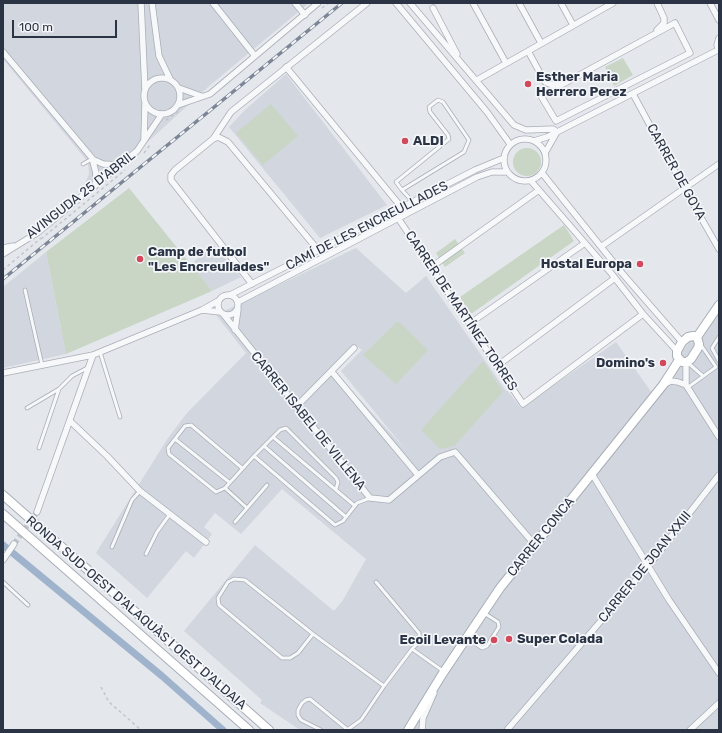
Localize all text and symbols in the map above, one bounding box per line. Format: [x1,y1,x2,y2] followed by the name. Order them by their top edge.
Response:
[14,12,119,38] scale bar
[19,20,53,34] text: 100 m
[536,69,627,100] place label: Esther Maria Herrero Perez
[523,79,533,89] marker: Esther Maria Herrero Perez
[643,121,709,223] street label: CARRER DE GOYA
[413,133,444,149] place label: ALDI
[400,136,410,146] marker: ALDI
[23,148,139,242] street label: AVINGUDA 25 D'ABRIL
[283,178,451,274] street label: CAMÍ DE LES ENCREULLADES
[402,228,520,394] street label: CARRER DE MARTÍNEZ TORRES
[148,244,269,275] place label: Camp de futbol "Les Encreullades"
[135,254,145,264] marker: Camp de futbol "Les Encreullades"
[541,256,632,272] place label: Hostal Europa
[635,259,645,269] marker: Hostal Europa
[247,349,369,493] street label: CARRER ISABEL DE VILLENA
[596,355,655,371] place label: Domino's
[658,358,668,368] marker: Domino's
[504,494,578,580] street label: CARRER CONCA
[595,508,695,626] street label: CARRER DE JOAN XXIII
[23,513,249,713] street label: RONDA SUD-OEST D'ALAQUÀS I OEST D'ALDAIA
[517,631,603,647] place label: Super Colada
[400,632,486,648] place label: Ecoil Levante
[504,634,514,644] marker: Super Colada
[489,635,499,645] marker: Ecoil Levante

